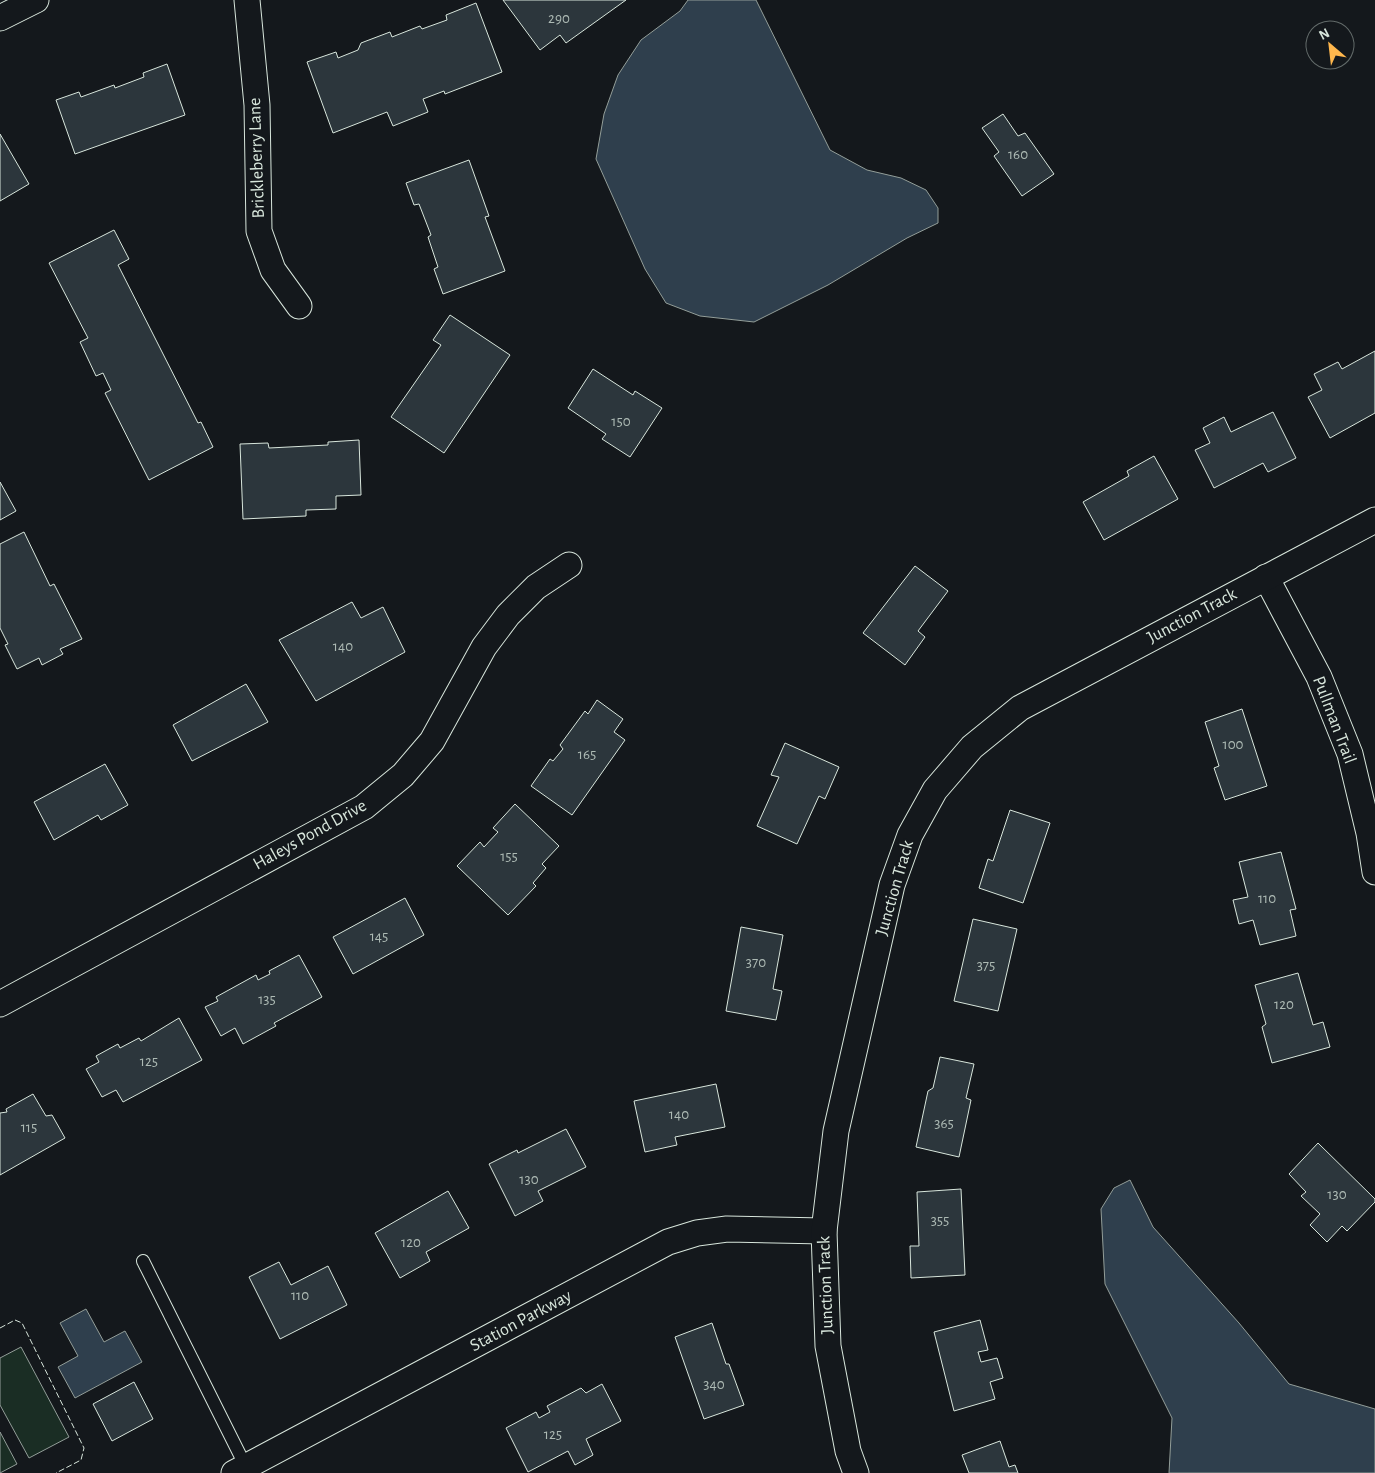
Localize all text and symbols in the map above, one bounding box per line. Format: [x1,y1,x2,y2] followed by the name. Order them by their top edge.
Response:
[548,11,570,26] house number: 290
[1305,20,1355,70] north arrow
[1317,26,1332,43] text: N
[246,97,268,219] street label: Brickleberry Lane
[1008,147,1028,162] house number: 160
[611,414,631,429] house number: 150
[1144,585,1240,647] street label: Junction Track
[333,639,353,654] house number: 140
[1309,674,1359,766] street label: Pullman Trail
[1222,737,1244,752] house number: 100
[578,747,596,762] house number: 165
[250,796,370,874] street label: Haleys Pond Drive
[873,837,917,938] street label: Junction Track
[500,849,518,864] house number: 155
[1258,891,1276,906] house number: 110
[370,929,388,944] house number: 145
[746,955,766,970] house number: 370
[977,958,995,973] house number: 375
[258,992,276,1007] house number: 135
[1274,997,1294,1012] house number: 120
[140,1054,158,1069] house number: 125
[669,1107,689,1122] house number: 140
[934,1116,954,1131] house number: 365
[21,1120,37,1135] house number: 115
[519,1172,539,1187] house number: 130
[1327,1187,1347,1202] house number: 130
[931,1213,949,1228] house number: 355
[401,1235,421,1250] house number: 120
[815,1235,837,1334] street label: Junction Track
[467,1287,575,1355] street label: Station Parkway
[291,1288,309,1303] house number: 110
[703,1377,725,1392] house number: 340
[544,1427,562,1442] house number: 125

